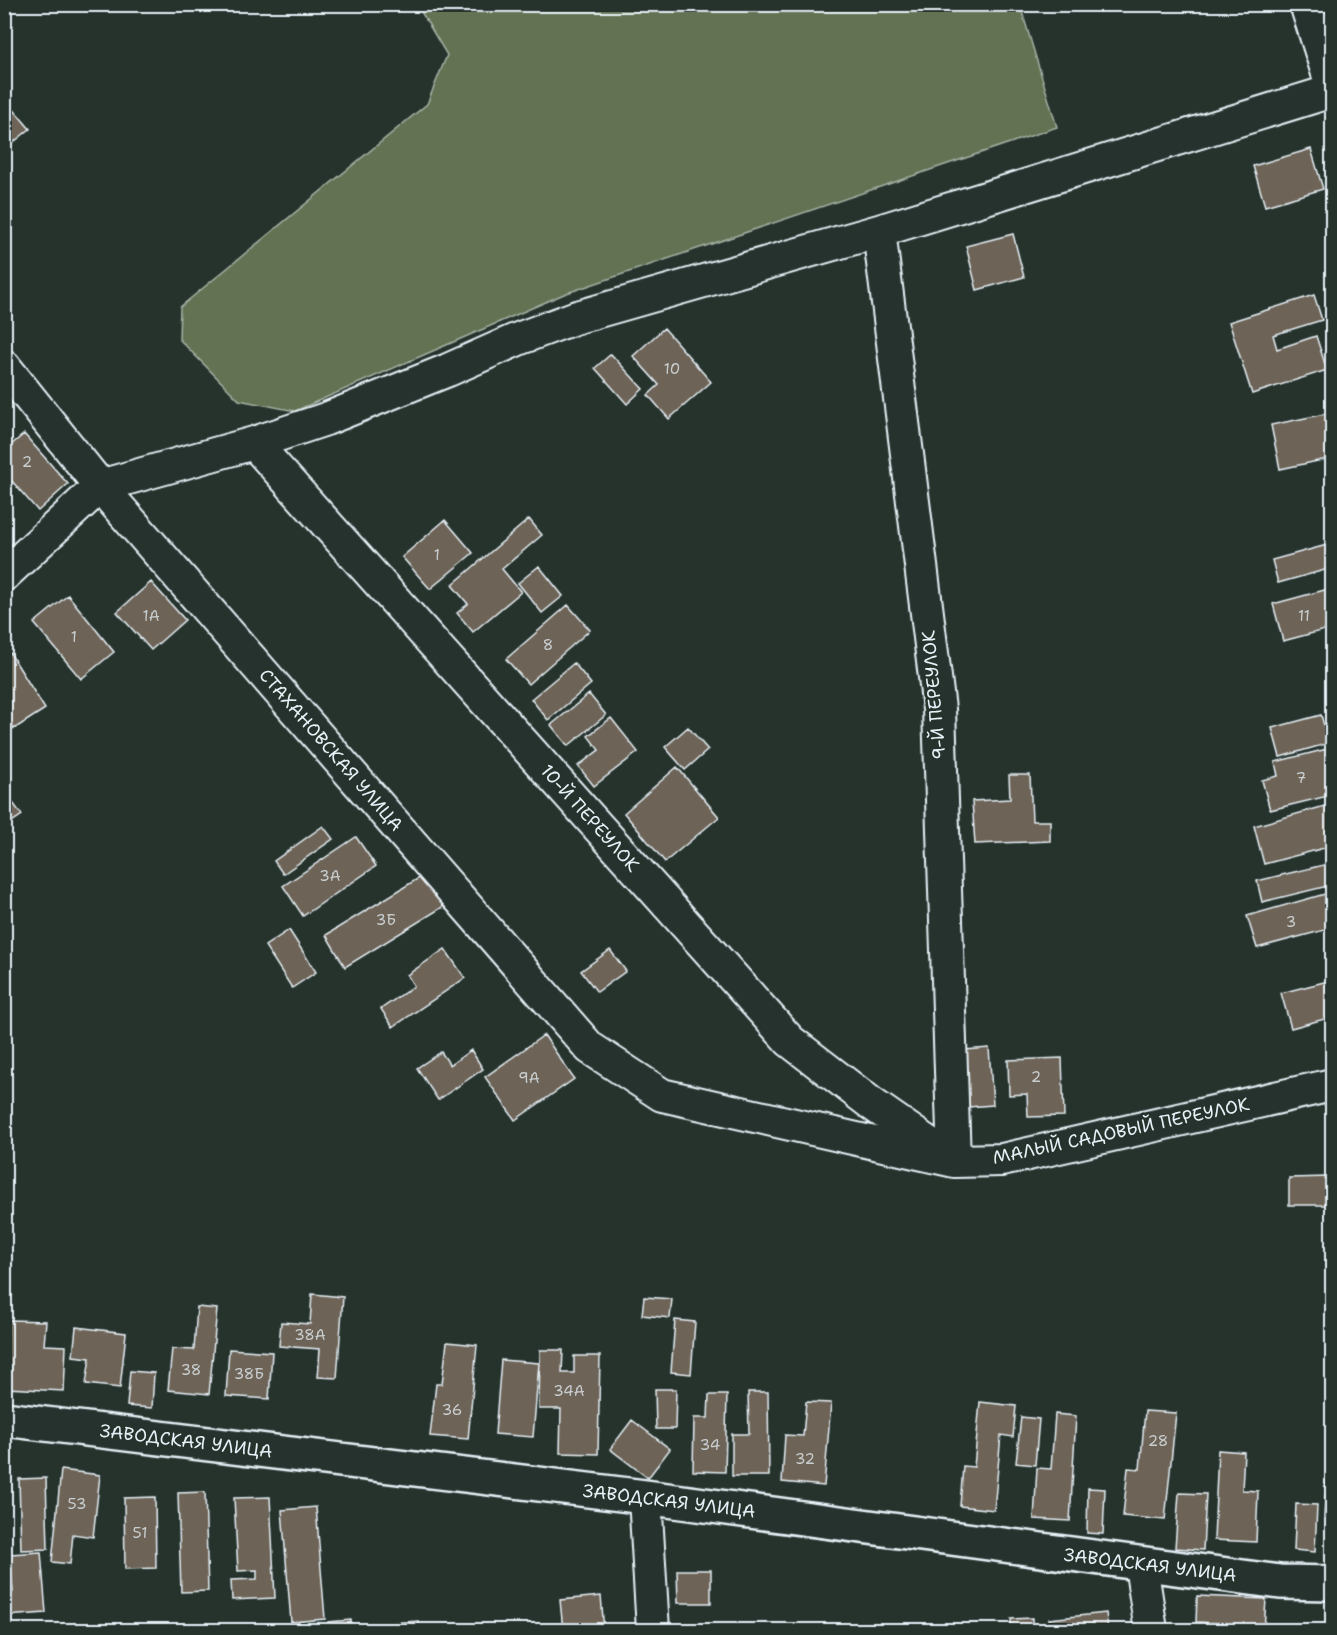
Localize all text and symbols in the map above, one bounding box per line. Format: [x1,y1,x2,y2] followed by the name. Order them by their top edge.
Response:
[664,359,680,379] house number: 10
[22,452,32,472] house number: 2
[434,545,440,565] house number: 1
[142,606,160,626] house number: 1А
[1298,606,1310,626] house number: 11
[71,627,77,647] house number: 1
[916,629,952,761] street label: 9-Й ПЕРЕУЛОК
[543,635,553,655] house number: 8
[254,664,408,836] street label: СТАХАНОВСКАЯ УЛИЦА
[535,759,645,877] street label: 10-Й ПЕРЕУЛОК
[1296,768,1306,788] house number: 7
[319,866,341,886] house number: 3А
[376,910,396,930] house number: 3Б
[1286,912,1296,932] house number: 3
[1031,1067,1041,1087] house number: 2
[518,1068,540,1088] house number: 9А
[990,1092,1252,1170] street label: МАЛЫЙ САДОВЫЙ ПЕРЕУЛОК
[294,1325,326,1345] house number: 38А
[181,1360,201,1380] house number: 38
[234,1364,264,1384] house number: 38Б
[553,1381,585,1401] house number: 34А
[442,1400,462,1420] house number: 36
[98,1419,274,1463] street label: ЗАВОДСКАЯ УЛИЦА
[1148,1431,1168,1451] house number: 28
[700,1435,720,1455] house number: 34
[795,1449,815,1469] house number: 32
[581,1479,757,1523] street label: ЗАВОДСКАЯ УЛИЦА
[68,1494,87,1514] house number: 53
[133,1523,147,1543] house number: 51
[1062,1543,1238,1587] street label: ЗАВОДСКАЯ УЛИЦА

